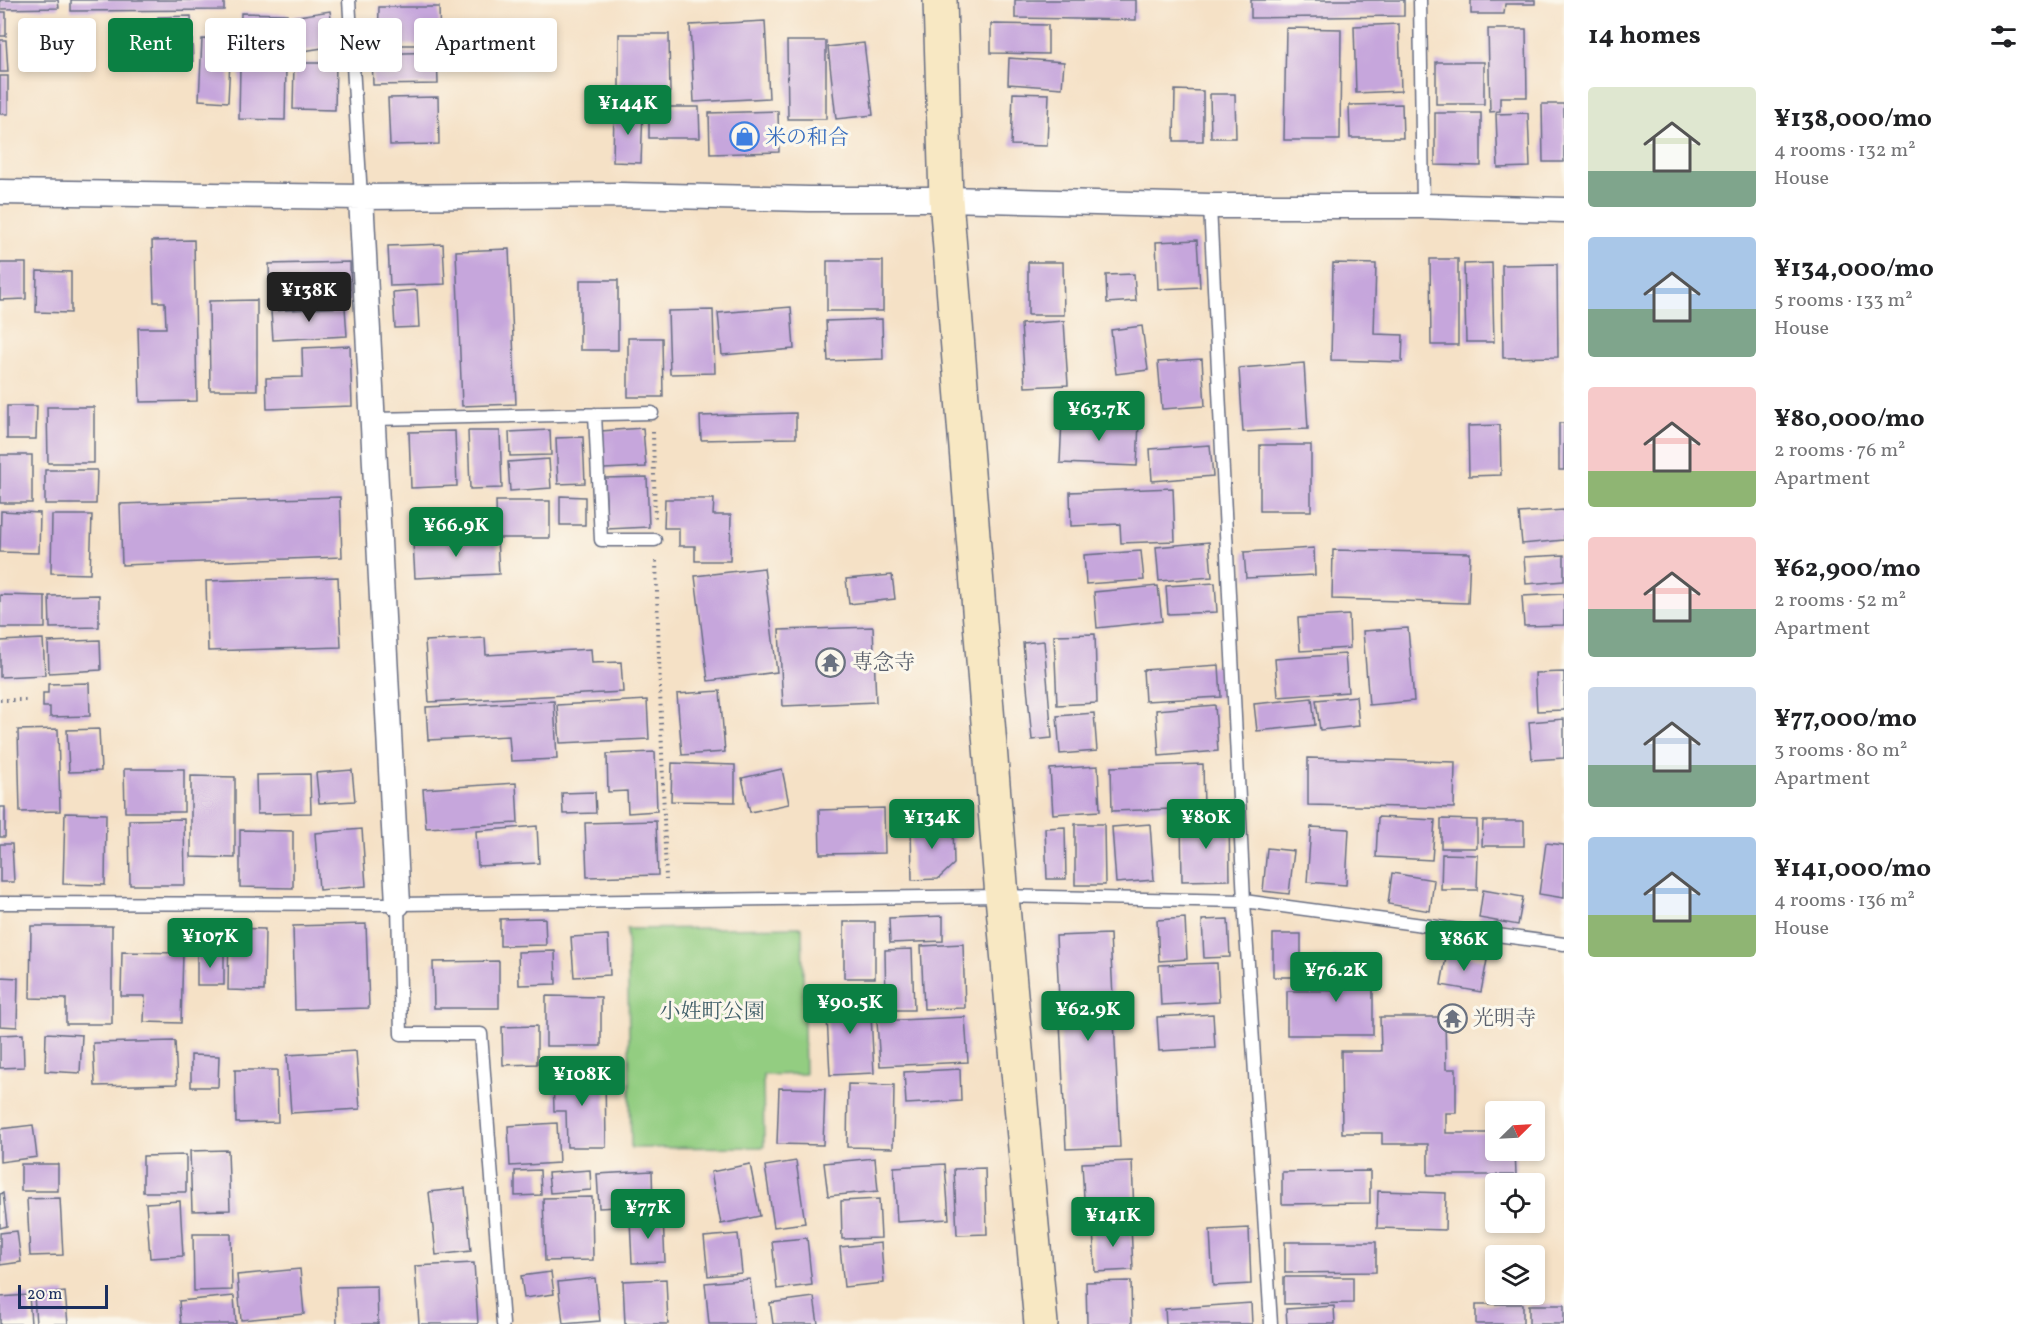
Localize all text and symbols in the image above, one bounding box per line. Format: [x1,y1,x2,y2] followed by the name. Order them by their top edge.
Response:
[18,18,96,72] chip: Buy
[108,18,193,72] chip: Rent
[205,18,306,72] chip: Filters
[318,18,402,72] chip: New
[414,18,557,72] chip: Apartment
[1588,18,1701,54] text: 14 homes
[1987,20,2020,53] icon: filters
[586,85,670,136] pin: ¥144K
[598,90,658,118] text: ¥144K
[1774,101,1932,137] text: ¥138,000/mo
[1636,111,1708,183] icon: home
[728,121,760,153] shop icon: 米の和合
[765,124,849,153] place label: 米の和合
[1774,137,1916,165] text: 4 rooms · 132 m²
[1774,165,1829,193] text: House
[1774,251,1934,287] text: ¥134,000/mo
[1636,261,1708,333] icon: home
[267,272,351,323] pin: ¥138K
[281,277,337,305] text: ¥138K
[1774,287,1913,315] text: 5 rooms · 133 m²
[1774,315,1829,343] text: House
[1050,391,1148,442] pin: ¥63.7K
[1068,396,1130,424] text: ¥63.7K
[1774,401,1925,437] text: ¥80,000/mo
[1636,411,1708,483] icon: home
[1774,437,1906,465] text: 2 rooms · 76 m²
[1774,465,1870,493] text: Apartment
[407,507,505,558] pin: ¥66.9K
[423,512,489,540] text: ¥66.9K
[1774,551,1921,587] text: ¥62,900/mo
[1636,561,1708,633] icon: home
[1774,587,1906,615] text: 2 rooms · 52 m²
[1774,615,1870,643] text: Apartment
[815,646,847,678] temple icon: 専念寺
[852,649,915,678] place label: 専念寺
[1774,701,1917,737] text: ¥77,000/mo
[1636,711,1708,783] icon: home
[1774,737,1907,765] text: 3 rooms · 80 m²
[1774,765,1870,793] text: Apartment
[890,799,974,850] pin: ¥134K
[1170,799,1242,850] pin: ¥80K
[903,804,961,832] text: ¥134K
[1181,804,1231,832] text: ¥80K
[1774,851,1931,887] text: ¥141,000/mo
[1636,861,1708,933] icon: home
[1774,887,1915,915] text: 4 rooms · 136 m²
[1774,915,1829,943] text: House
[168,918,252,969] pin: ¥107K
[1428,921,1500,972] pin: ¥86K
[181,923,239,951] text: ¥107K
[1440,926,1489,954] text: ¥86K
[1287,952,1385,1003] pin: ¥76.2K
[1304,957,1368,985] text: ¥76.2K
[801,984,899,1035] pin: ¥90.5K
[817,989,883,1017] text: ¥90.5K
[1039,991,1137,1042] pin: ¥62.9K
[1055,996,1121,1024] text: ¥62.9K
[660,998,765,1027] park label: 小姓町公園
[1436,1002,1468,1034] temple icon: 光明寺
[1473,1005,1536,1034] place label: 光明寺
[540,1056,624,1107] pin: ¥108K
[553,1061,611,1089] text: ¥108K
[1485,1101,1545,1161] north arrow
[1485,1101,1545,1305] map controls
[1485,1173,1545,1233] button: locate
[612,1189,684,1240] pin: ¥77K
[625,1194,671,1222] text: ¥77K
[1071,1197,1155,1248] pin: ¥141K
[1085,1202,1141,1230] text: ¥141K
[1485,1245,1545,1305] button: layers
[18,1282,108,1310] scale bar
[27,1284,62,1306] text: 20 m

